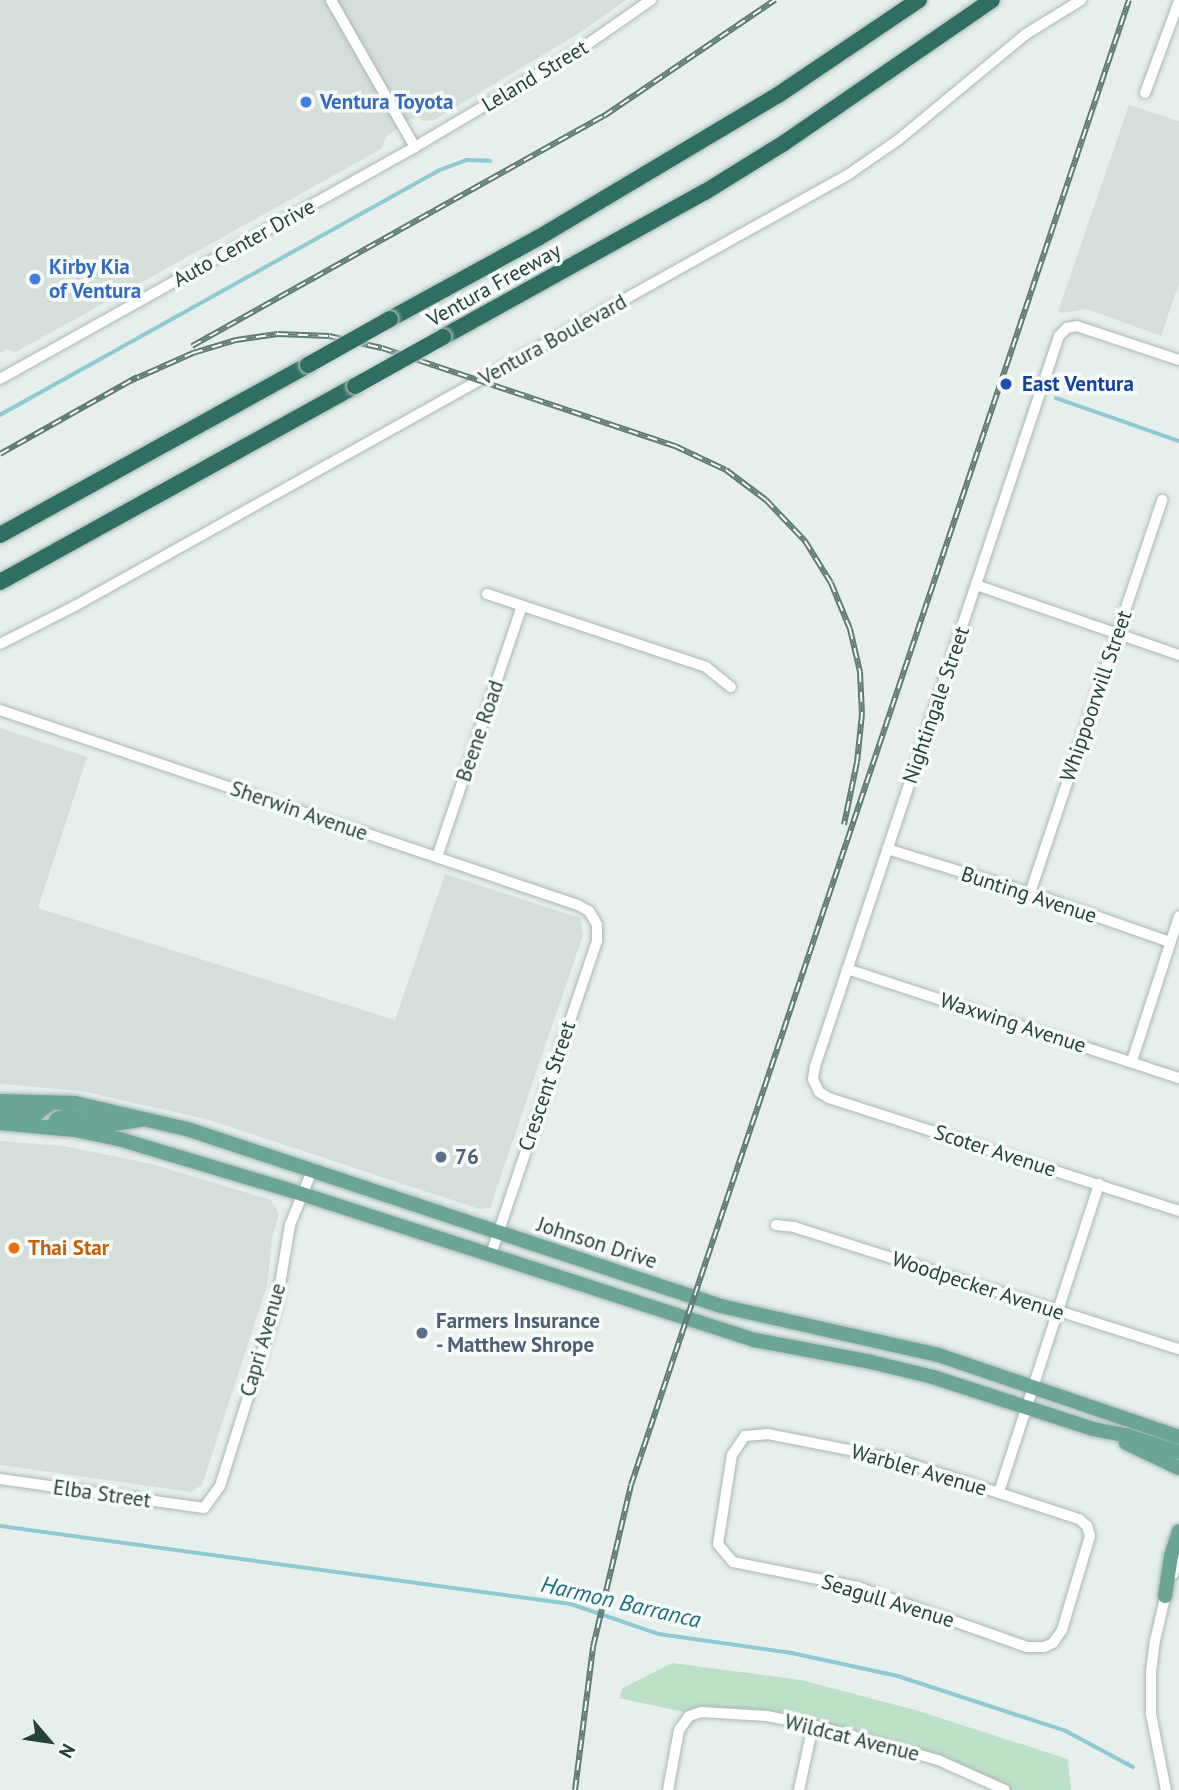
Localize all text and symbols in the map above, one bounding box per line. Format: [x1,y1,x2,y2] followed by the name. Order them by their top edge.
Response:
[478,35,592,117] street label: Leland Street
[320,89,454,115] place label: Ventura Toyota
[298,94,314,110] marker: Ventura Toyota
[169,194,319,292] street label: Auto Center Drive
[423,238,565,332] street label: Ventura Freeway
[49,254,142,304] place label: Kirby Kia of Ventura
[27,271,43,287] marker: Kirby Kia of Ventura
[475,289,631,391] street label: Ventura Boulevard
[1022,371,1134,397] place label: East Ventura
[996,374,1016,394] marker: East Ventura
[1055,607,1137,785] street label: Whippoorwill Street
[897,623,975,787] street label: Nightingale Street
[451,677,509,785] street label: Beene Road
[227,776,371,846] street label: Sherwin Avenue
[958,861,1100,929] street label: Bunting Avenue
[936,987,1090,1059] street label: Waxwing Avenue
[513,1018,581,1154] street label: Crescent Street
[931,1119,1059,1183] street label: Scoter Avenue
[455,1144,479,1170] place label: 76
[433,1149,449,1165] marker: 76
[534,1212,660,1274] street label: Johnson Drive
[28,1235,109,1261] place label: Thai Star
[6,1240,22,1256] marker: Thai Star
[888,1246,1068,1326] street label: Woodpecker Avenue
[235,1280,291,1400] street label: Capri Avenue
[436,1308,600,1358] place label: Farmers Insurance - Matthew Shrope
[414,1325,430,1341] marker: Farmers Insurance - Matthew Shrope
[848,1439,990,1501] street label: Warbler Avenue
[52,1475,152,1513] street label: Elba Street
[818,1569,958,1633] street label: Seagull Avenue
[538,1570,704,1634] water label: Harmon Barranca
[14,1706,84,1776] north arrow
[782,1709,922,1767] street label: Wildcat Avenue
[54,1740,81,1762] text: N

